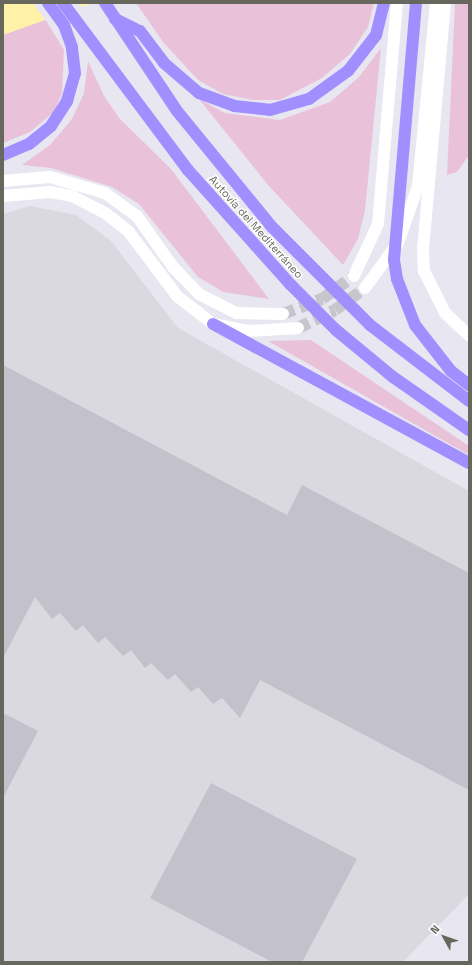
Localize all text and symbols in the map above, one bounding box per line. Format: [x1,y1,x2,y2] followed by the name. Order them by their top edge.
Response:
[206,173,306,281] street label: Autovía del Mediterráneo
[424,917,464,957] north arrow
[427,922,443,937] text: N

